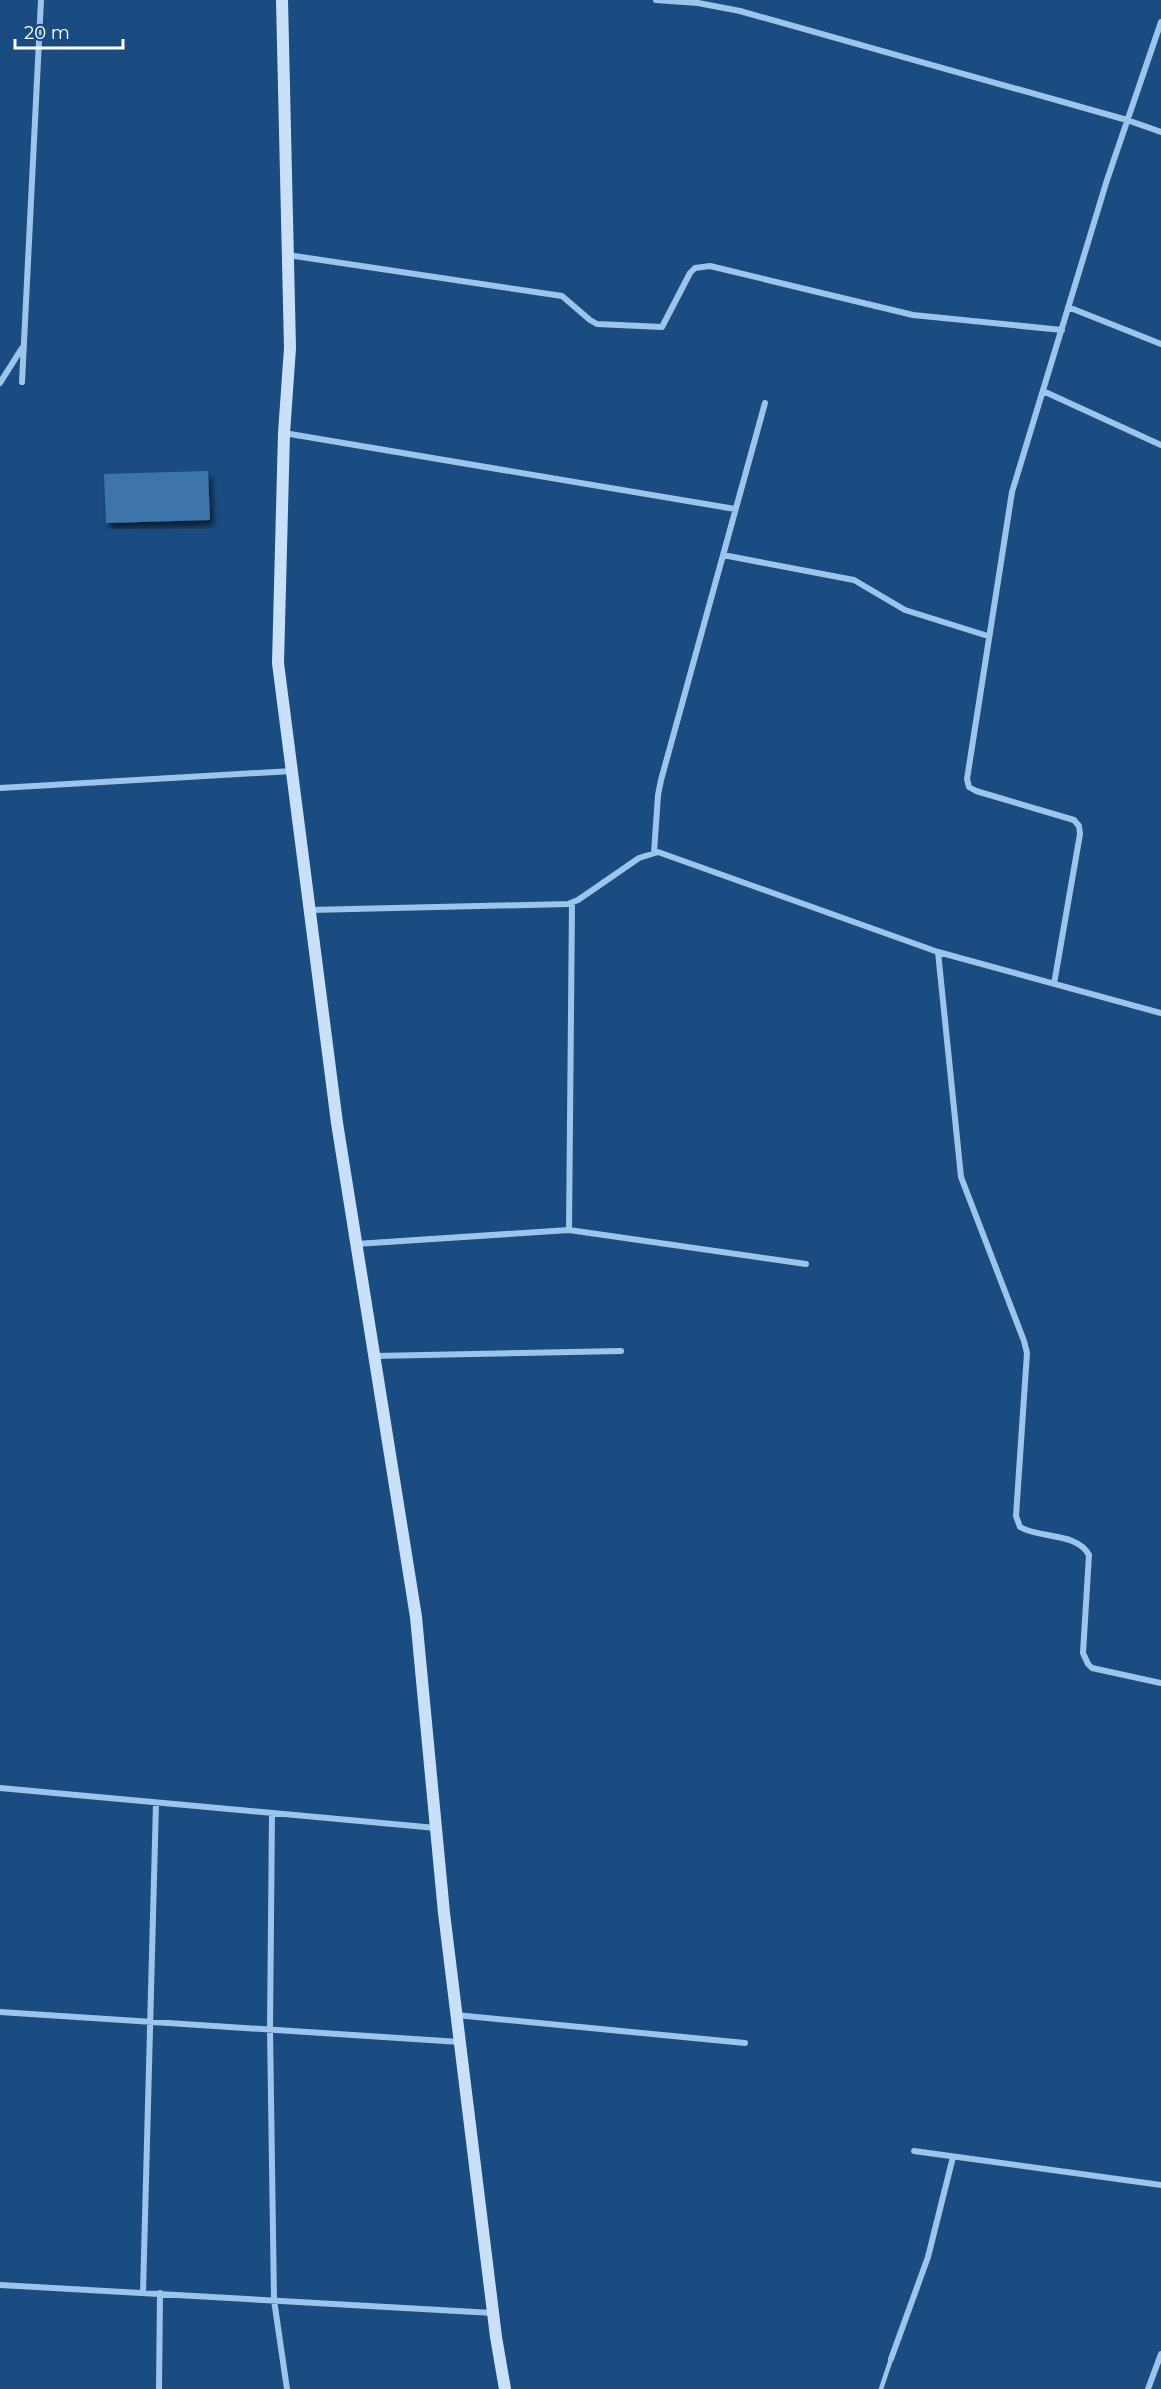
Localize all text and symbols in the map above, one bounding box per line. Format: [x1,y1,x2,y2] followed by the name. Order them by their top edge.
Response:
[15,12,123,50] scale bar
[24,22,70,44] text: 20 m

